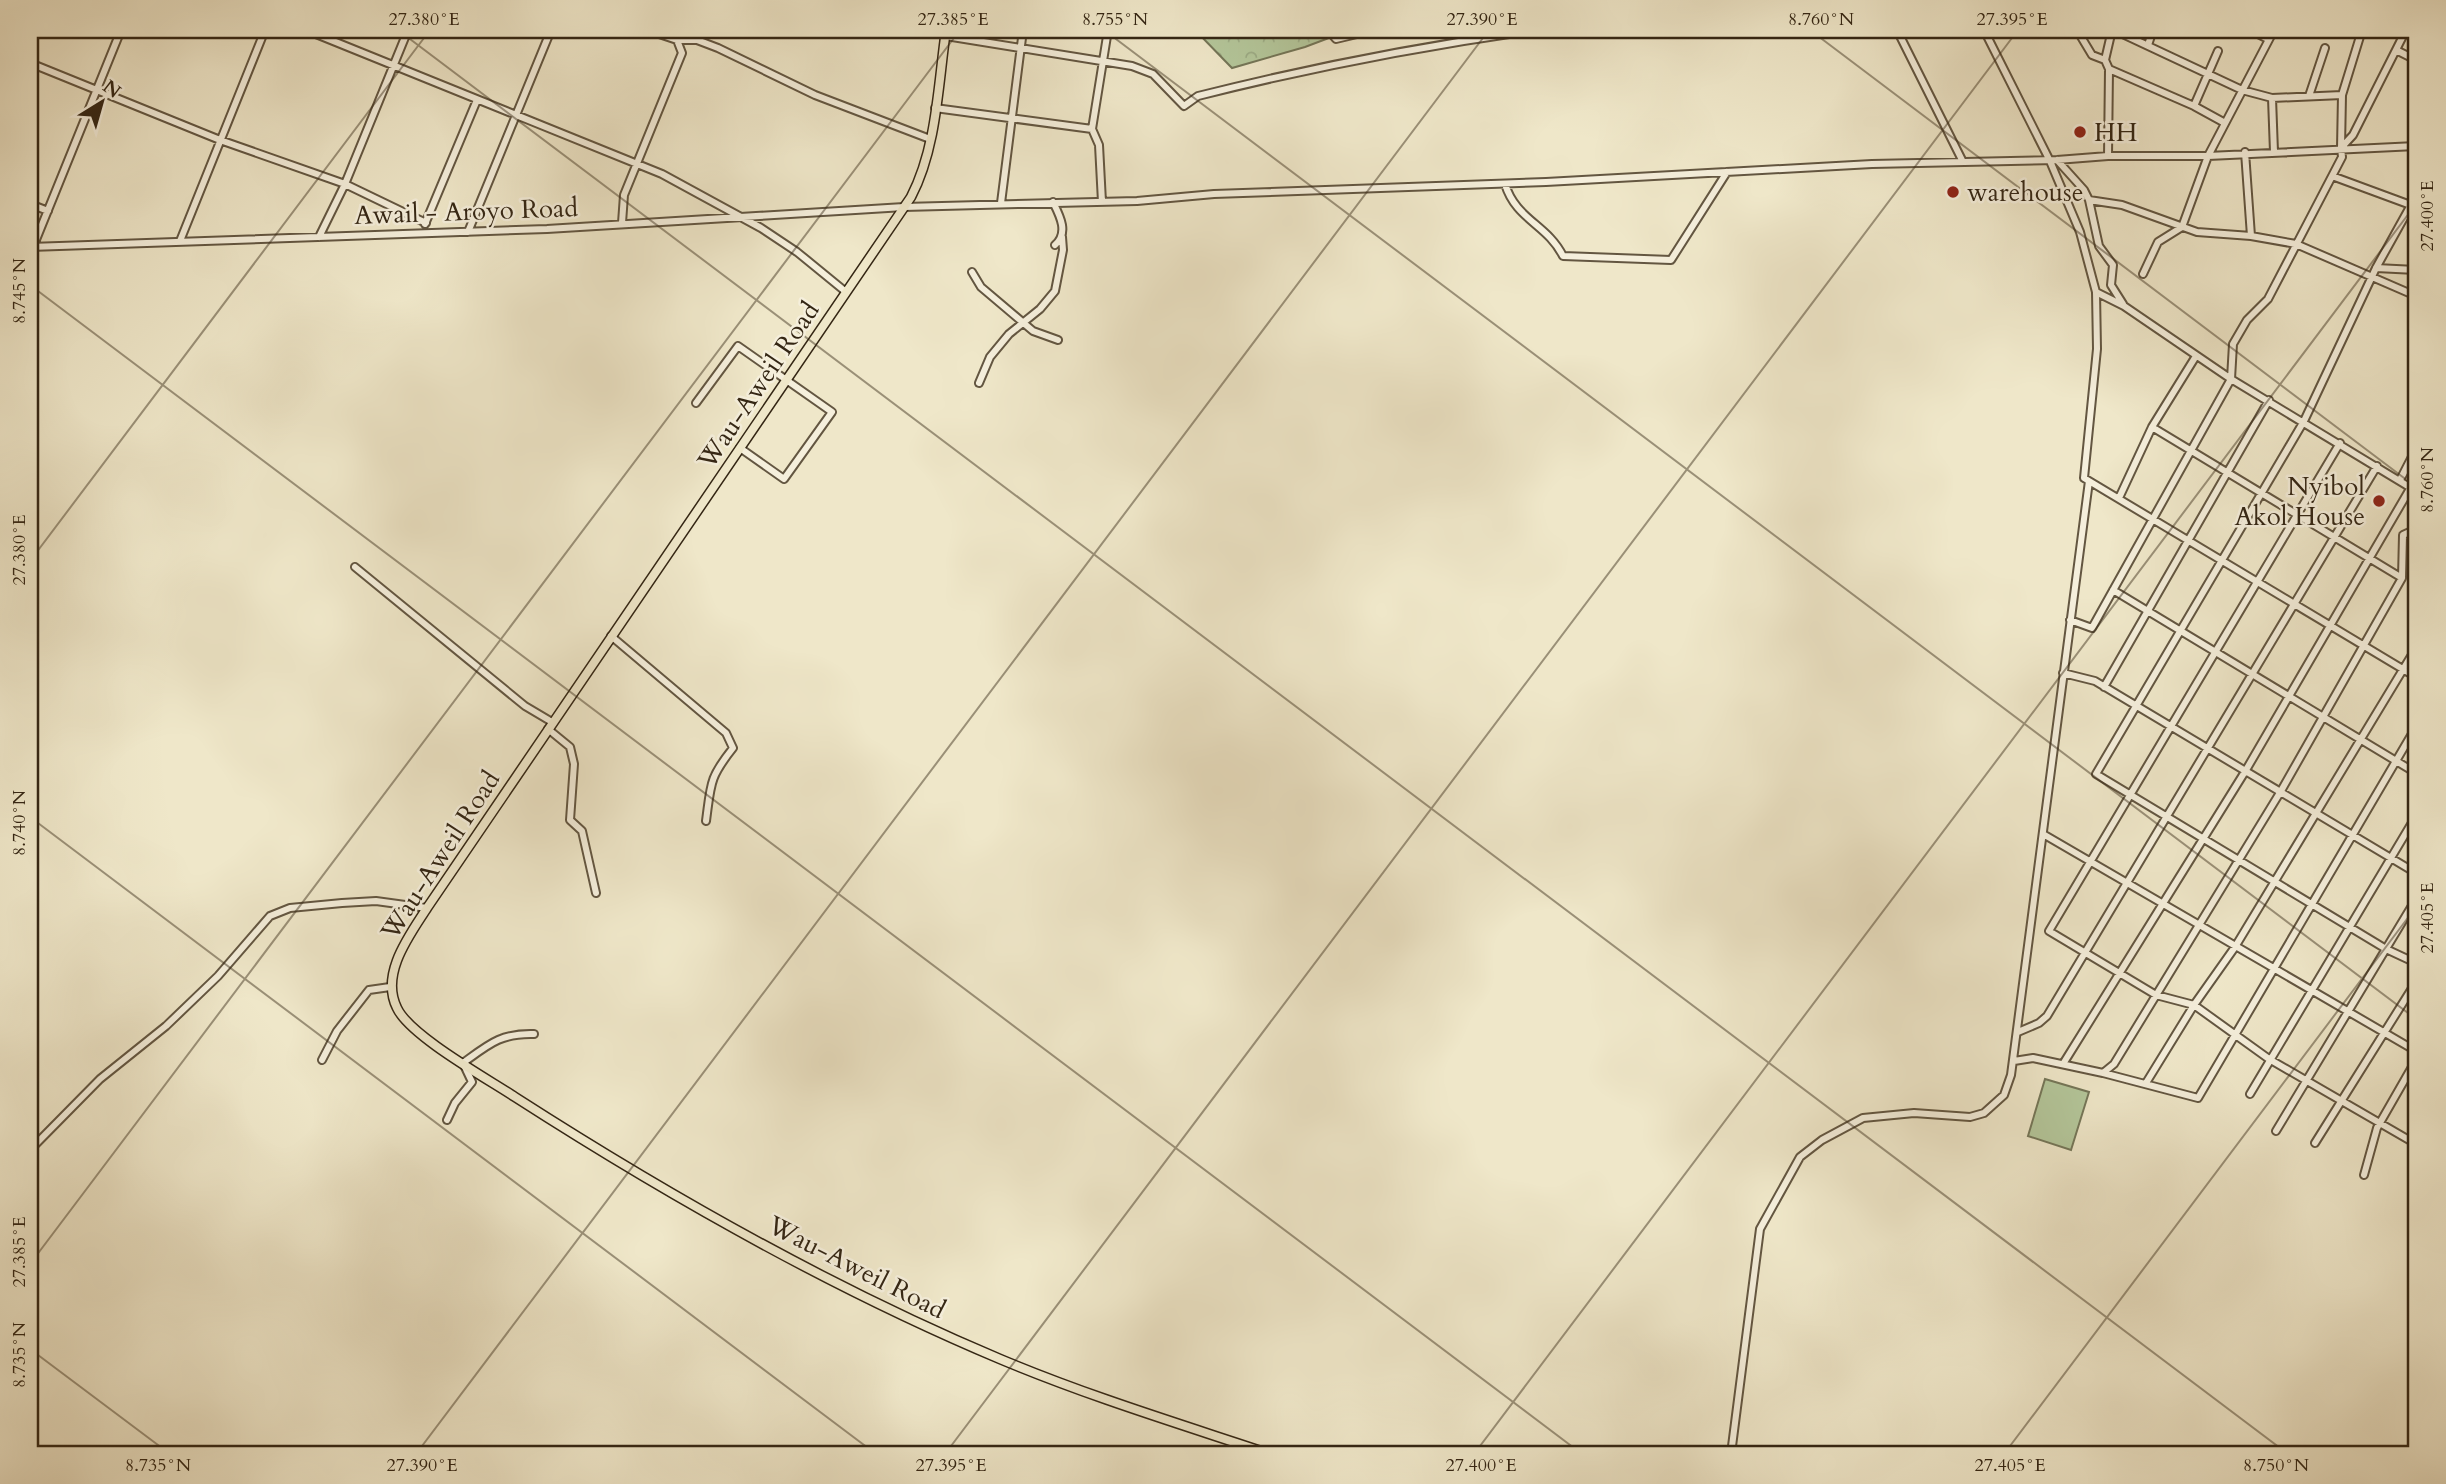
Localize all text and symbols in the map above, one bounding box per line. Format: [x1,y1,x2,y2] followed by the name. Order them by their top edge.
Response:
[389,7,460,32] text: 27.380°E
[918,7,989,32] text: 27.385°E
[1082,7,1149,32] text: 8.755°N
[1447,7,1518,32] text: 27.390°E
[1788,7,1855,32] text: 8.760°N
[1977,7,2048,32] text: 27.395°E
[66,66,136,136] north arrow
[97,74,126,105] text: N
[2094,115,2137,150] place label: HH
[2072,124,2088,140] marker: HH
[1967,175,2083,210] place label: warehouse
[2415,181,2440,252] text: 27.400°E
[1945,184,1961,200] marker: warehouse
[353,190,579,233] street label: Awail - Aroyo Road
[7,257,32,324] text: 8.745°N
[689,295,828,477] street label: Wau-Aweil Road
[2415,446,2440,513] text: 8.760°N
[2234,469,2365,534] place label: Nyibol Akol House
[2371,493,2387,509] marker: Nyibol Akol House
[7,515,32,586] text: 27.380°E
[372,764,508,947] street label: Wau-Aweil Road
[7,789,32,856] text: 8.740°N
[2415,883,2440,954] text: 27.405°E
[761,1207,952,1327] street label: Wau-Aweil Road
[7,1217,32,1288] text: 27.385°E
[7,1321,32,1388] text: 8.735°N
[125,1453,192,1478] text: 8.735°N
[387,1453,458,1478] text: 27.390°E
[916,1453,987,1478] text: 27.395°E
[1446,1453,1517,1478] text: 27.400°E
[1975,1453,2046,1478] text: 27.405°E
[2243,1453,2310,1478] text: 8.750°N

